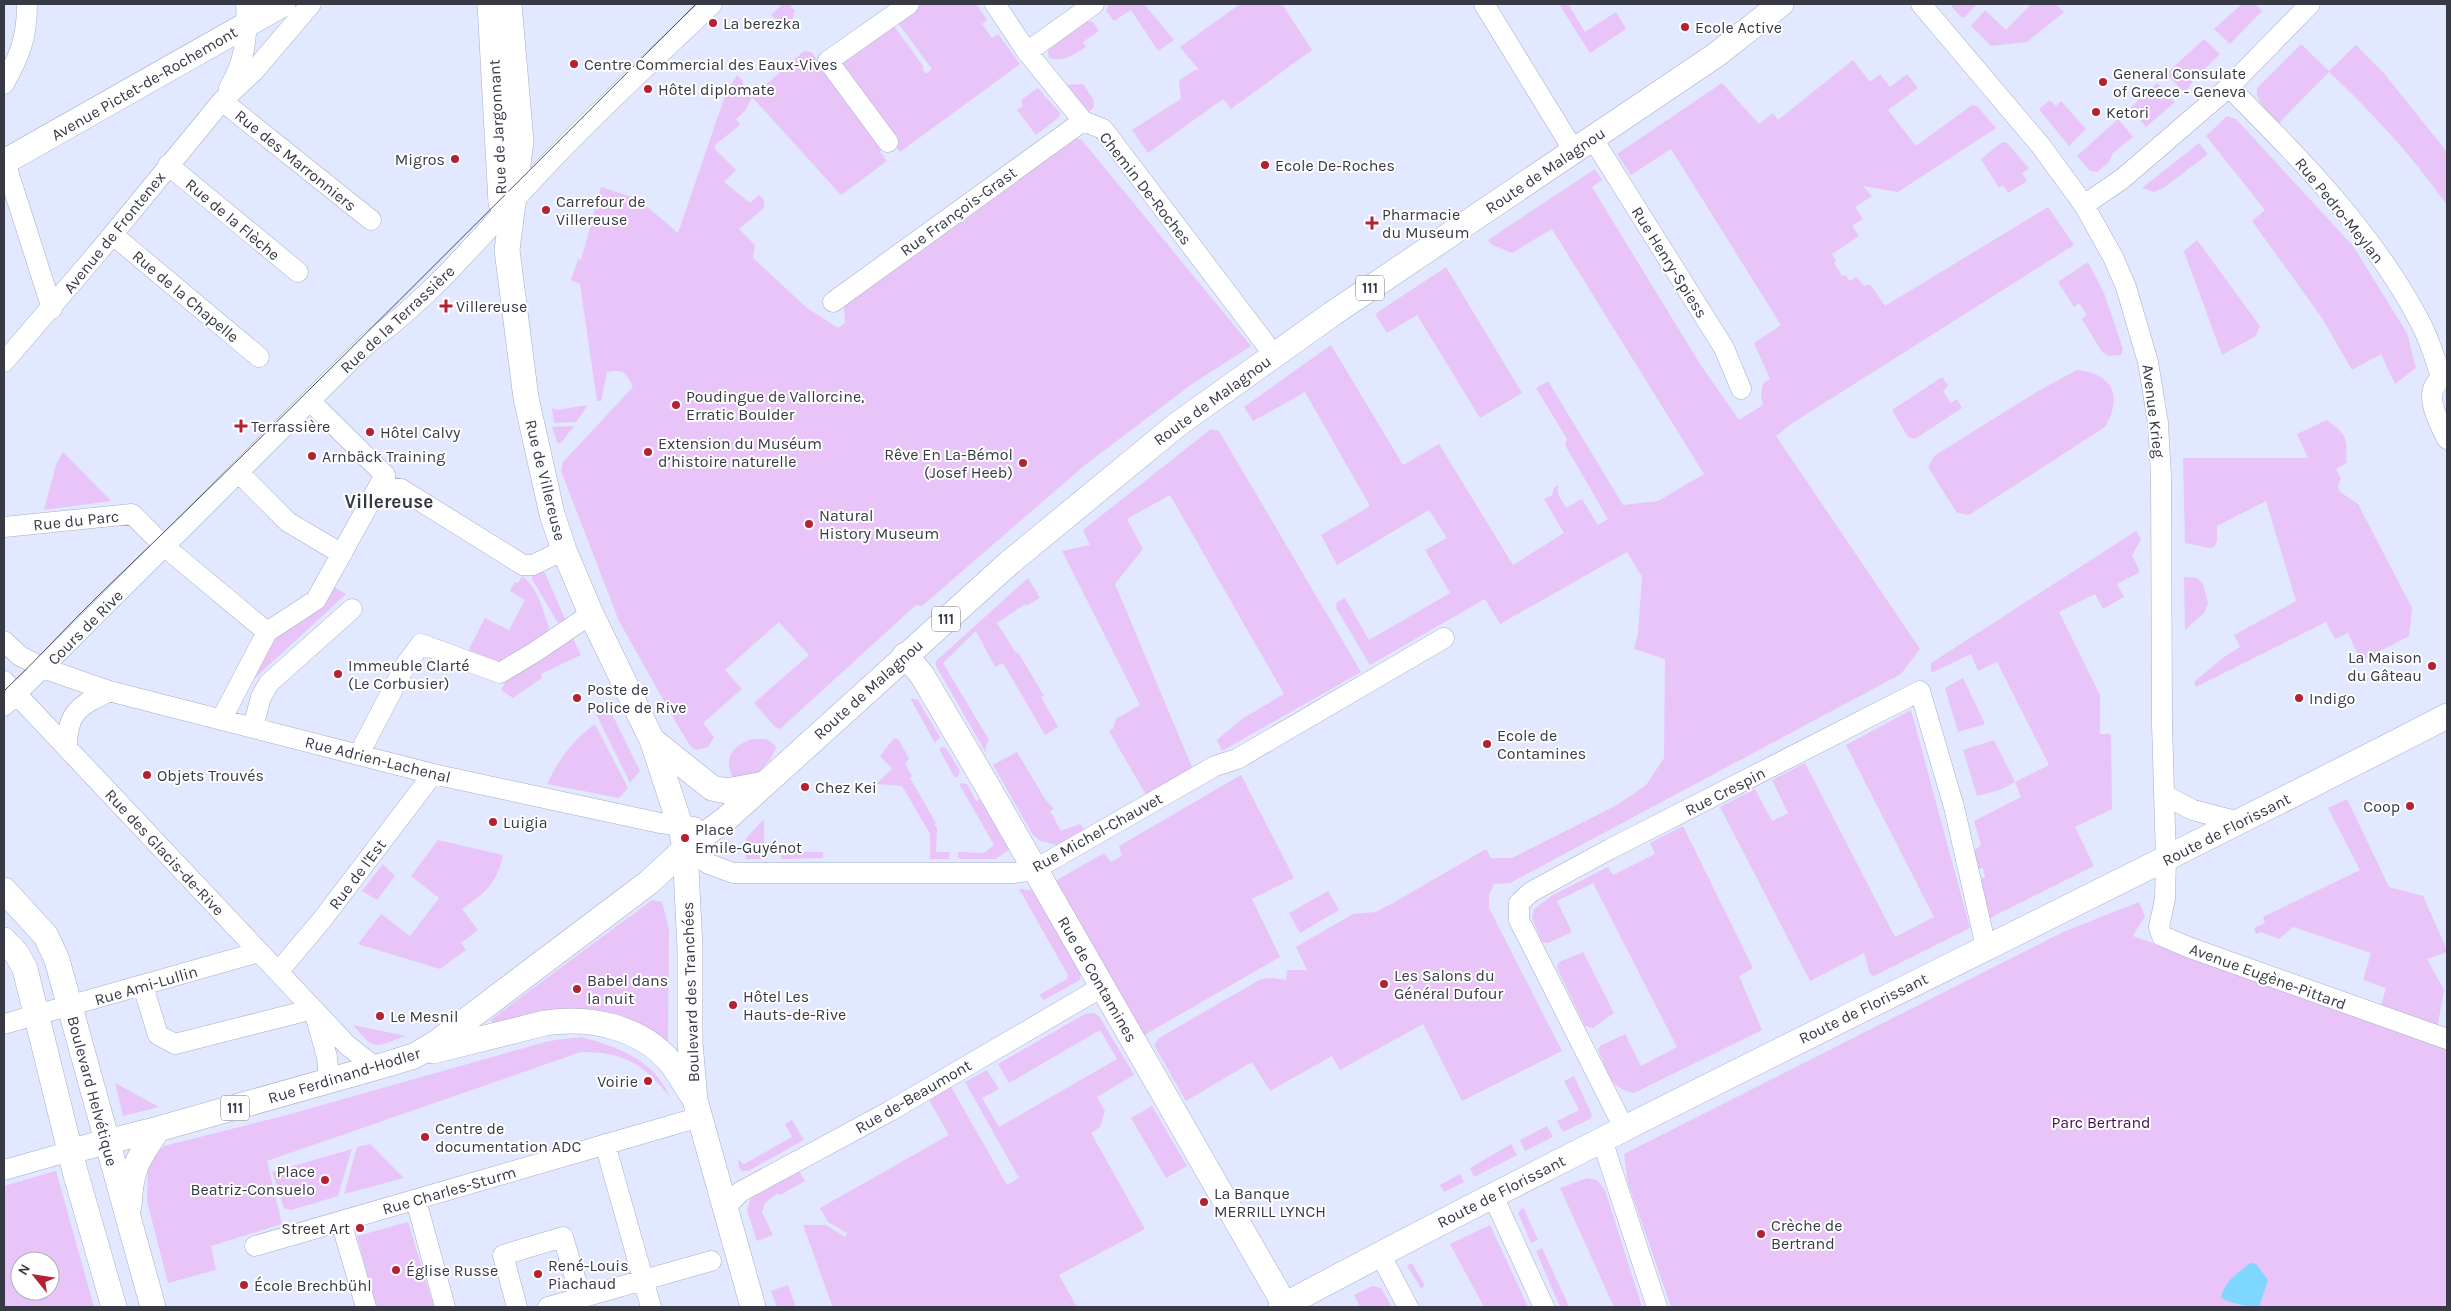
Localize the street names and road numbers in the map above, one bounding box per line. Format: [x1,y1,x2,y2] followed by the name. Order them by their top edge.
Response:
[48,22,241,145] street label: Avenue Pictet-de-Rochemont
[484,59,511,195] street label: Rue de Jargonnant
[231,106,360,215] street label: Rue des Marronniers
[1482,123,1609,218] street label: Route de Malagnou
[1096,128,1196,249] street label: Chemin De-Roches
[2291,154,2388,267] street label: Rue Pedro-Meylan
[896,163,1020,260] street label: Rue François-Grast
[60,168,169,297] street label: Avenue de Frontenex
[182,174,284,264] street label: Rue de la Flèche
[1628,203,1711,321] street label: Rue Henry-Spiess
[129,246,243,346] street label: Rue de la Chapelle
[336,262,458,377] street label: Rue de la Terrassière
[1356,276,1384,300] road number: 111
[1150,351,1275,449] street label: Route de Malagnou
[2138,363,2169,459] street label: Avenue Krieg
[521,418,570,543] street label: Rue de Villereuse
[32,507,120,534] street label: Rue du Parc
[44,586,127,669] street label: Cours de Rive
[932,606,960,632] road number: 111
[810,635,927,743] street label: Route de Malagnou
[303,732,453,787] street label: Rue Adrien-Lachenal
[1682,763,1769,820] street label: Rue Crespin
[101,785,228,920] street label: Rue des Glacis-de-Rive
[1029,789,1166,876] street label: Rue Michel-Chauvet
[2159,789,2293,870] street label: Route de Florissant
[325,835,390,913] street label: Rue de l'Est
[678,901,703,1083] street label: Boulevard des Tranchées
[1054,913,1141,1046] street label: Rue de Contamines
[2187,939,2349,1014] street label: Avenue Eugène-Pittard
[92,962,200,1009] street label: Rue Ami-Lullin
[1796,969,1931,1048] street label: Route de Florissant
[63,1014,122,1168] street label: Boulevard Helvétique
[266,1043,423,1108] street label: Rue Ferdinand-Hodler
[852,1056,975,1137] street label: Rue de-Beaumont
[221,1096,249,1120] road number: 111
[1434,1151,1568,1232] street label: Route de Florissant
[380,1162,518,1219] street label: Rue Charles-Sturm

